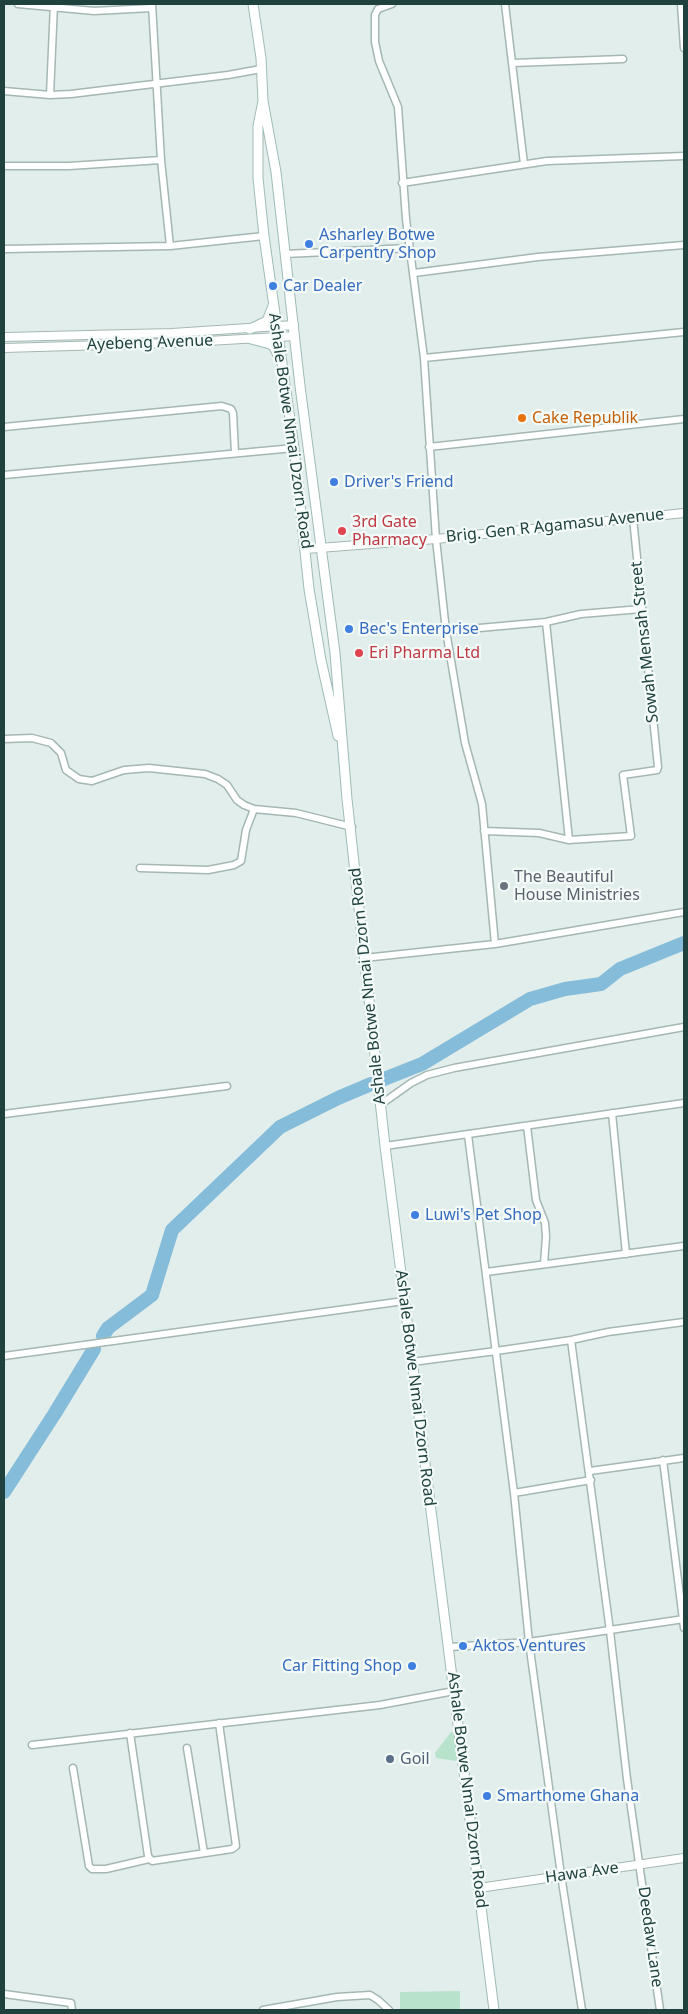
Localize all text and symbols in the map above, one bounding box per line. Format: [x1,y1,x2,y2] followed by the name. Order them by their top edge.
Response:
[319,225,436,263] place label: Asharley Botwe Carpentry Shop
[303,238,315,250] marker: Asharley Botwe Carpentry Shop
[283,276,362,296] place label: Car Dealer
[267,280,279,292] marker: Car Dealer
[264,312,316,550] street label: Ashale Botwe Nmai Dzorn Road
[87,331,213,355] street label: Ayebeng Avenue
[532,408,638,428] place label: Cake Republik
[516,412,528,424] marker: Cake Republik
[344,472,454,492] place label: Driver's Friend
[328,476,340,488] marker: Driver's Friend
[445,505,665,547] street label: Brig. Gen R Agamasu Avenue
[352,512,427,550] place label: 3rd Gate Pharmacy
[336,525,348,537] marker: 3rd Gate Pharmacy
[627,560,663,724] street label: Sowah Mensah Street
[359,619,479,639] place label: Bec's Enterprise
[343,623,355,635] marker: Bec's Enterprise
[369,643,480,663] place label: Eri Pharma Ltd
[353,647,365,659] marker: Eri Pharma Ltd
[346,867,390,1105] street label: Ashale Botwe Nmai Dzorn Road
[514,867,640,905] place label: The Beautiful House Ministries
[498,880,510,892] marker: The Beautiful House Ministries
[425,1205,542,1225] place label: Luwi's Pet Shop
[409,1209,421,1221] marker: Luwi's Pet Shop
[391,1269,439,1507] street label: Ashale Botwe Nmai Dzorn Road
[473,1636,586,1656] place label: Aktos Ventures
[457,1640,469,1652] marker: Aktos Ventures
[282,1656,402,1676] place label: Car Fitting Shop
[406,1660,418,1672] marker: Car Fitting Shop
[443,1671,491,1909] street label: Ashale Botwe Nmai Dzorn Road
[400,1749,430,1769] place label: Goil
[384,1753,396,1765] marker: Goil
[497,1786,639,1806] place label: Smarthome Ghana
[481,1790,493,1802] marker: Smarthome Ghana
[544,1858,620,1888] street label: Hawa Ave
[633,1885,667,1989] street label: Deedaw Lane

